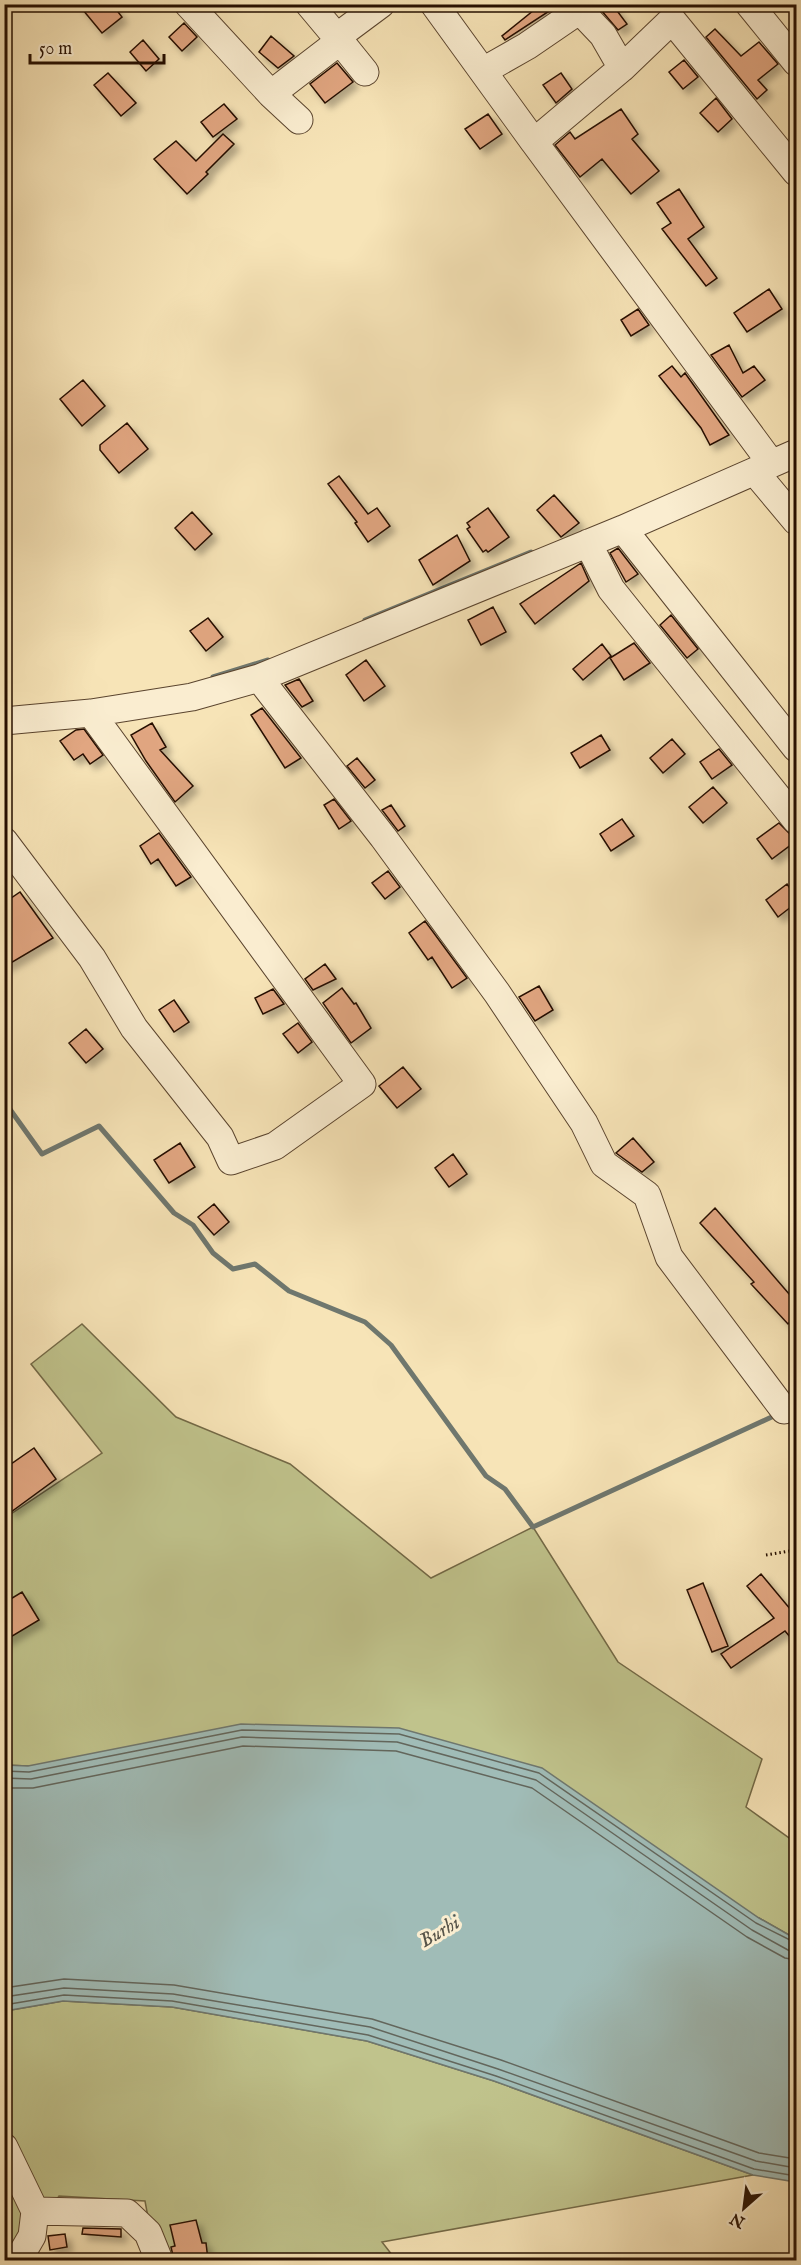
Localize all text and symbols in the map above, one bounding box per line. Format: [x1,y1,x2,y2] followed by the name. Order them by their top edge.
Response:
[30,27,164,65] scale bar
[39,38,72,61] text: 50 m
[415,1910,466,1954] water label: Burhi
[714,2178,774,2238] north arrow
[727,2207,750,2232] text: N

